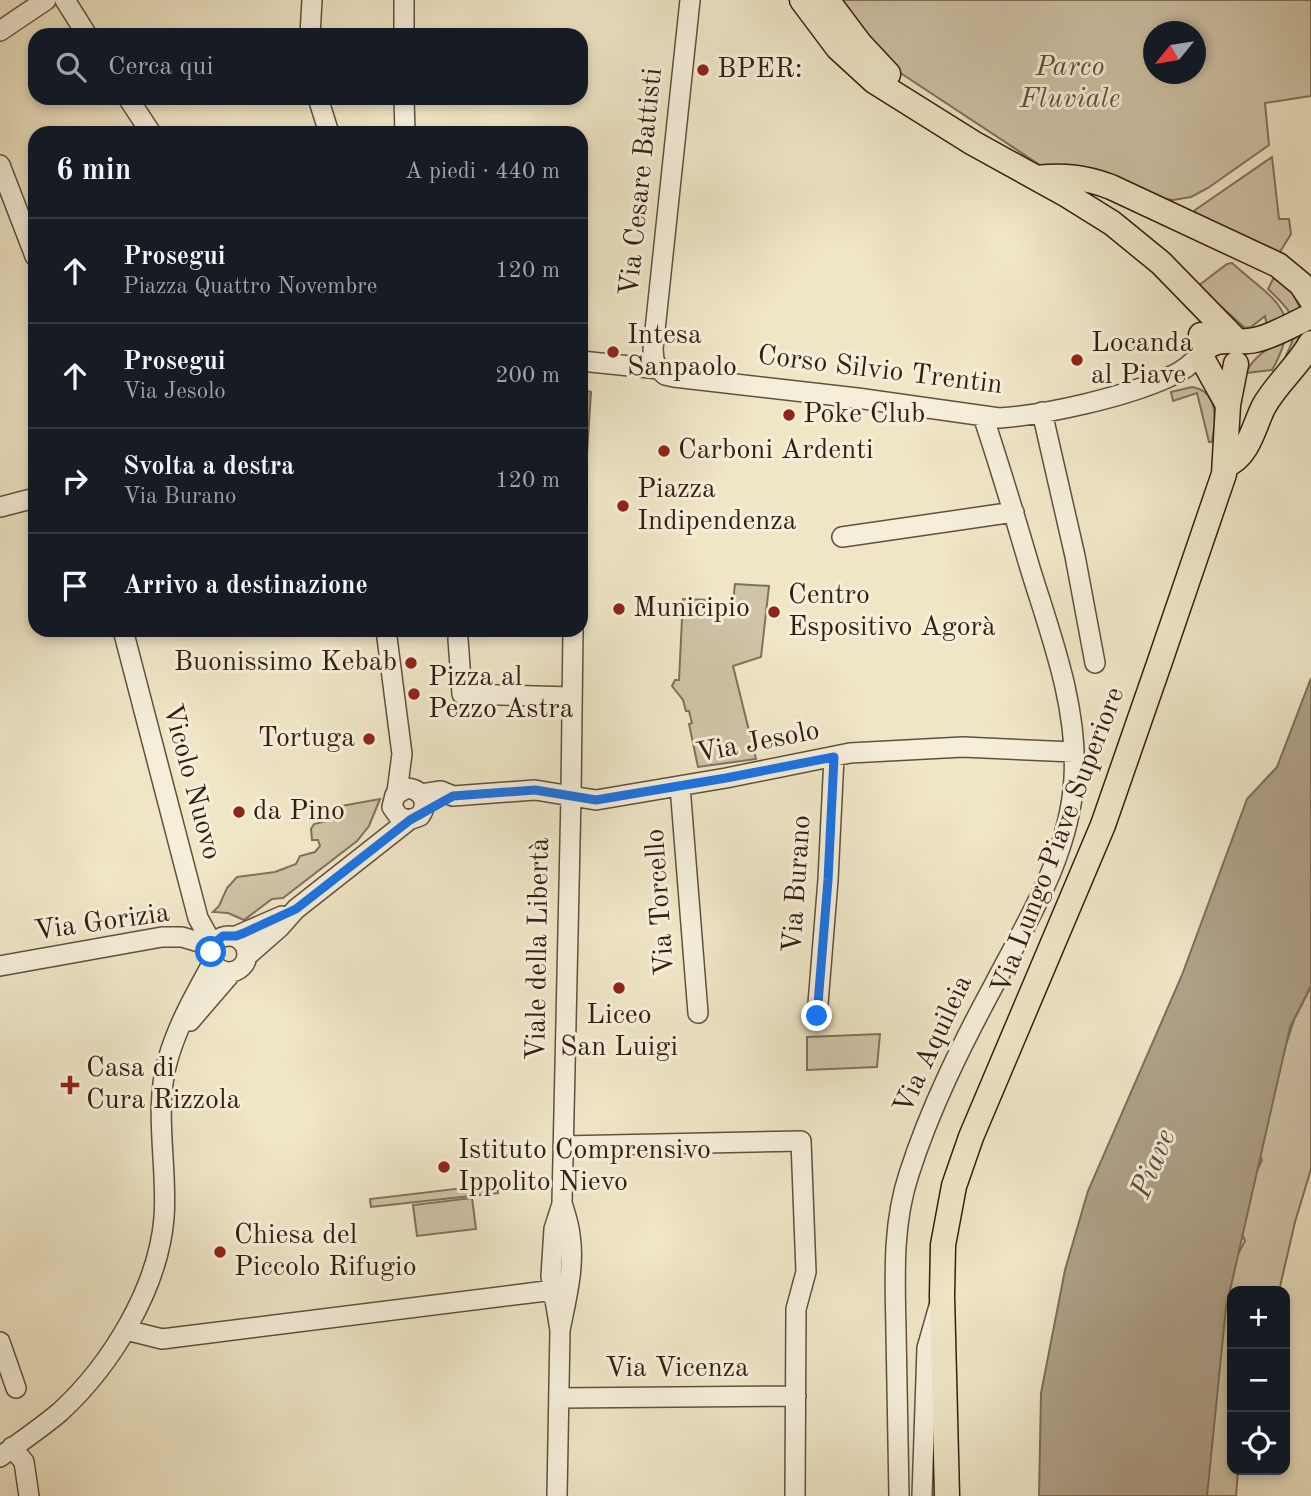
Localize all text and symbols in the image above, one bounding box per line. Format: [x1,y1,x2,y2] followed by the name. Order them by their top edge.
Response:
[1143,21,1206,84] north arrow
[28,28,588,105] search box
[52,48,90,86] icon: search
[108,54,213,80] text: Cerca qui
[1019,54,1120,114] park label: Parco Fluviale
[717,56,803,84] place label: BPER:
[695,62,711,78] marker: BPER:
[616,67,668,297] street label: Via Cesare Battisti
[56,156,131,186] text: 6 min
[405,160,560,183] text: A piedi · 440 m
[123,244,226,270] text: Prosegui
[56,252,94,290] icon: ahead
[495,259,560,282] text: 120 m
[123,275,377,298] text: Piazza Quattro Novembre
[627,322,737,382] place label: Intesa Sanpaolo
[1091,330,1193,390] place label: Locanda al Piave
[756,342,1004,400] street label: Corso Silvio Trentin
[605,344,621,360] marker: Intesa Sanpaolo
[123,349,226,375] text: Prosegui
[1069,352,1085,368] marker: Locanda al Piave
[56,357,94,395] icon: ahead
[495,364,560,387] text: 200 m
[123,380,226,403] text: Via Jesolo
[803,401,925,429] place label: Poke Club
[781,407,797,423] marker: Poke Club
[678,437,874,465] place label: Carboni Ardenti
[656,443,672,459] marker: Carboni Ardenti
[123,454,294,480] text: Svolta a destra
[56,462,94,500] icon: right
[495,469,560,492] text: 120 m
[637,476,797,536] place label: Piazza Indipendenza
[123,485,237,508] text: Via Burano
[615,498,631,514] marker: Piazza Indipendenza
[56,567,94,605] icon: arrive
[123,573,368,599] text: Arrivo a destinazione
[788,582,996,642] place label: Centro Espositivo Agorà
[633,595,750,623] place label: Municipio
[611,601,627,617] marker: Municipio
[766,604,782,620] marker: Centro Espositivo Agorà
[174,649,397,677] place label: Buonissimo Kebab
[403,655,419,671] marker: Buonissimo Kebab
[428,664,574,724] place label: Pizza al Pezzo Astra
[988,684,1130,998] street label: Via Lungo Piave Superiore
[406,686,422,702] marker: Pizza al Pezzo Astra
[157,701,225,863] street label: Vicolo Nuovo
[694,717,822,769] street label: Via Jesolo
[258,725,355,753] place label: Tortuga
[361,731,377,747] marker: Tortuga
[253,798,345,826] place label: da Pino
[231,804,247,820] marker: da Pino
[779,814,817,954] street label: Via Burano
[642,828,680,976] street label: Via Torcello
[523,837,555,1061] street label: Viale della Libertà
[33,900,172,946] street label: Via Gorizia
[195,936,226,967] route start
[890,971,978,1119] street label: Via Aquileia
[611,980,627,996] marker: Liceo San Luigi
[801,1000,832,1031] route end
[560,1002,678,1062] place label: Liceo San Luigi
[86,1055,241,1115] place label: Casa di Cura Rizzola
[60,1075,80,1095] marker: Casa di Cura Rizzola
[1126,1125,1182,1204] water label: Piave
[458,1137,711,1197] place label: Istituto Comprensivo Ippolito Nievo
[436,1159,452,1175] marker: Istituto Comprensivo Ippolito Nievo
[234,1222,417,1282] place label: Chiesa del Piccolo Rifugio
[212,1244,228,1260] marker: Chiesa del Piccolo Rifugio
[1227,1286,1290,1475] map controls
[1227,1286,1290,1349] button: +
[1227,1349,1290,1412] button: −
[605,1355,749,1383] street label: Via Vicenza
[1227,1412,1290,1475] button: locate

